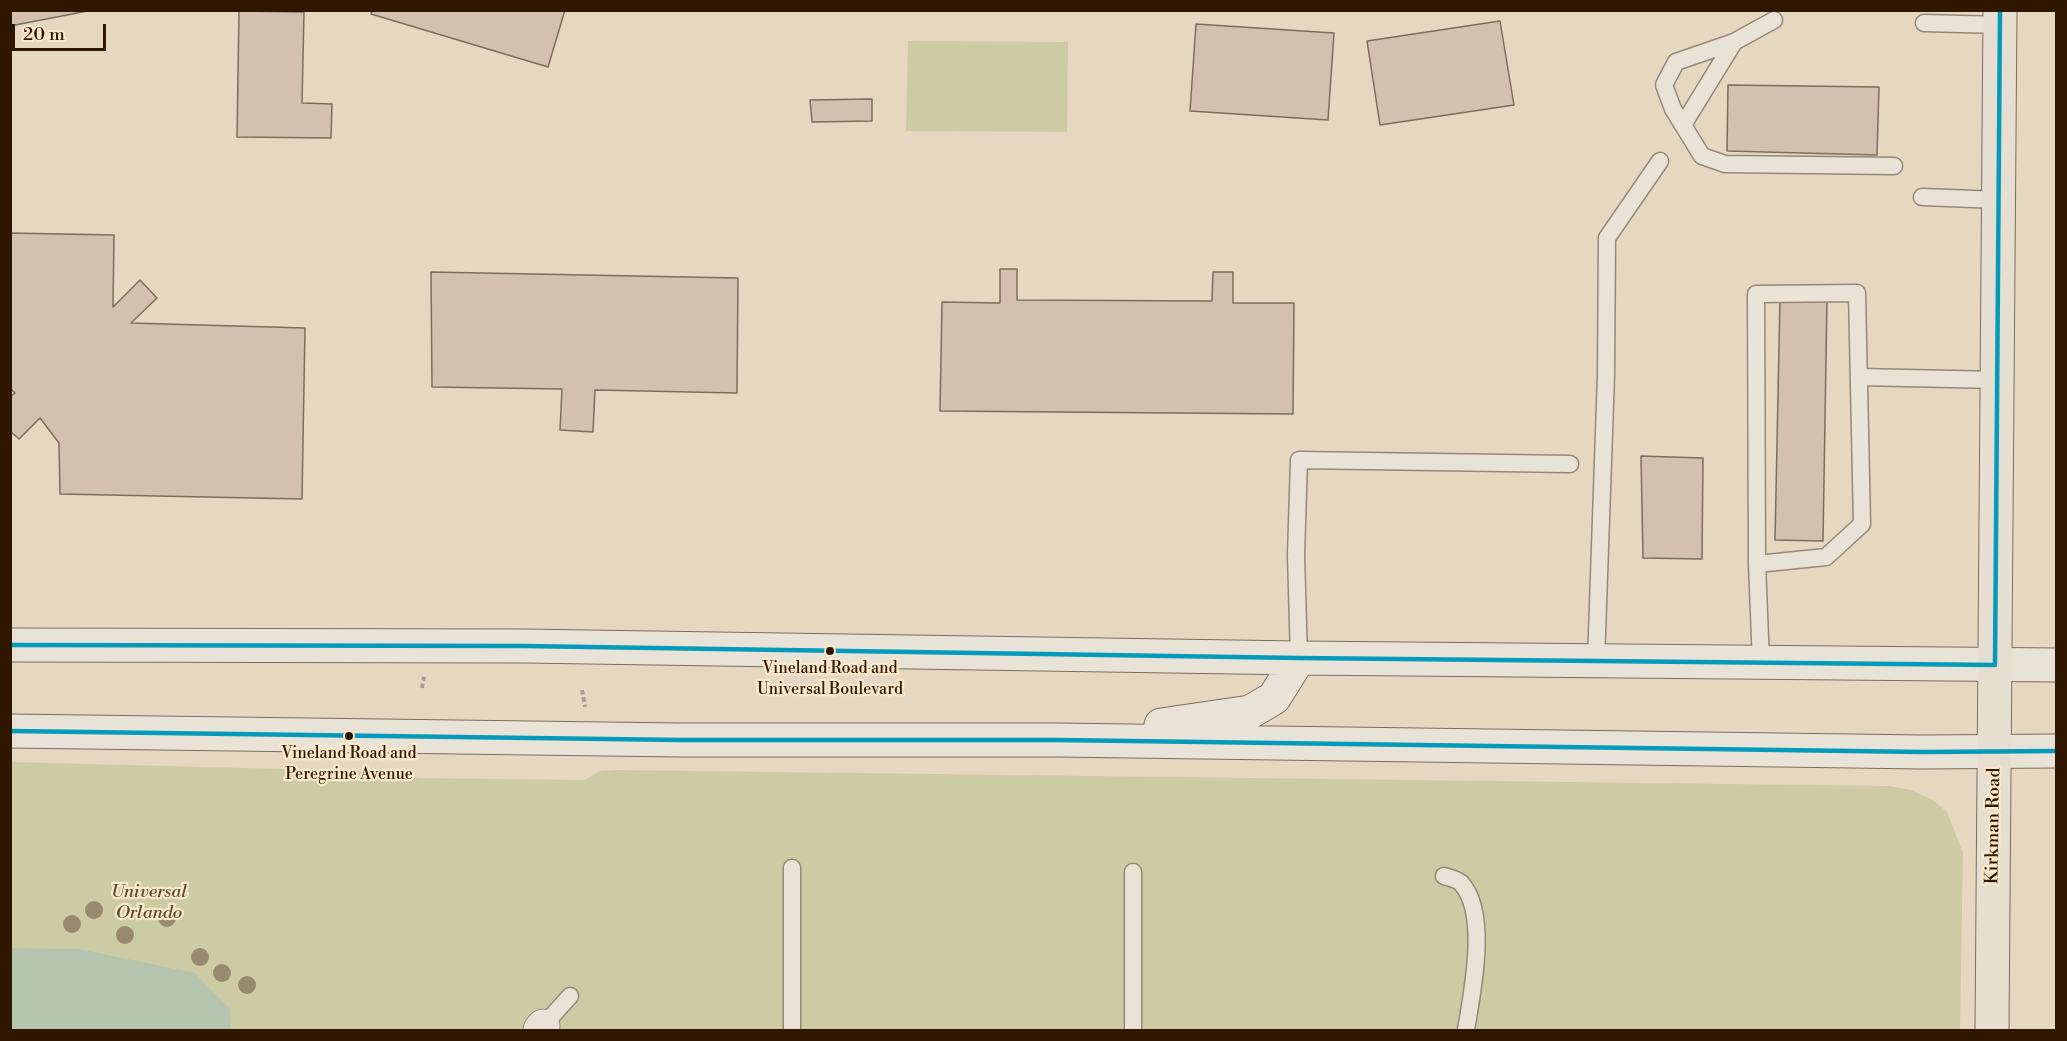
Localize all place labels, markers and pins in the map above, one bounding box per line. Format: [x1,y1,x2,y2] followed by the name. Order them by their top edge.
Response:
[824,645,836,657] marker: Vineland Road and Universal Boulevard
[757,659,903,697] place label: Vineland Road and Universal Boulevard
[343,730,355,742] marker: Vineland Road and Peregrine Avenue
[281,744,417,782] place label: Vineland Road and Peregrine Avenue

